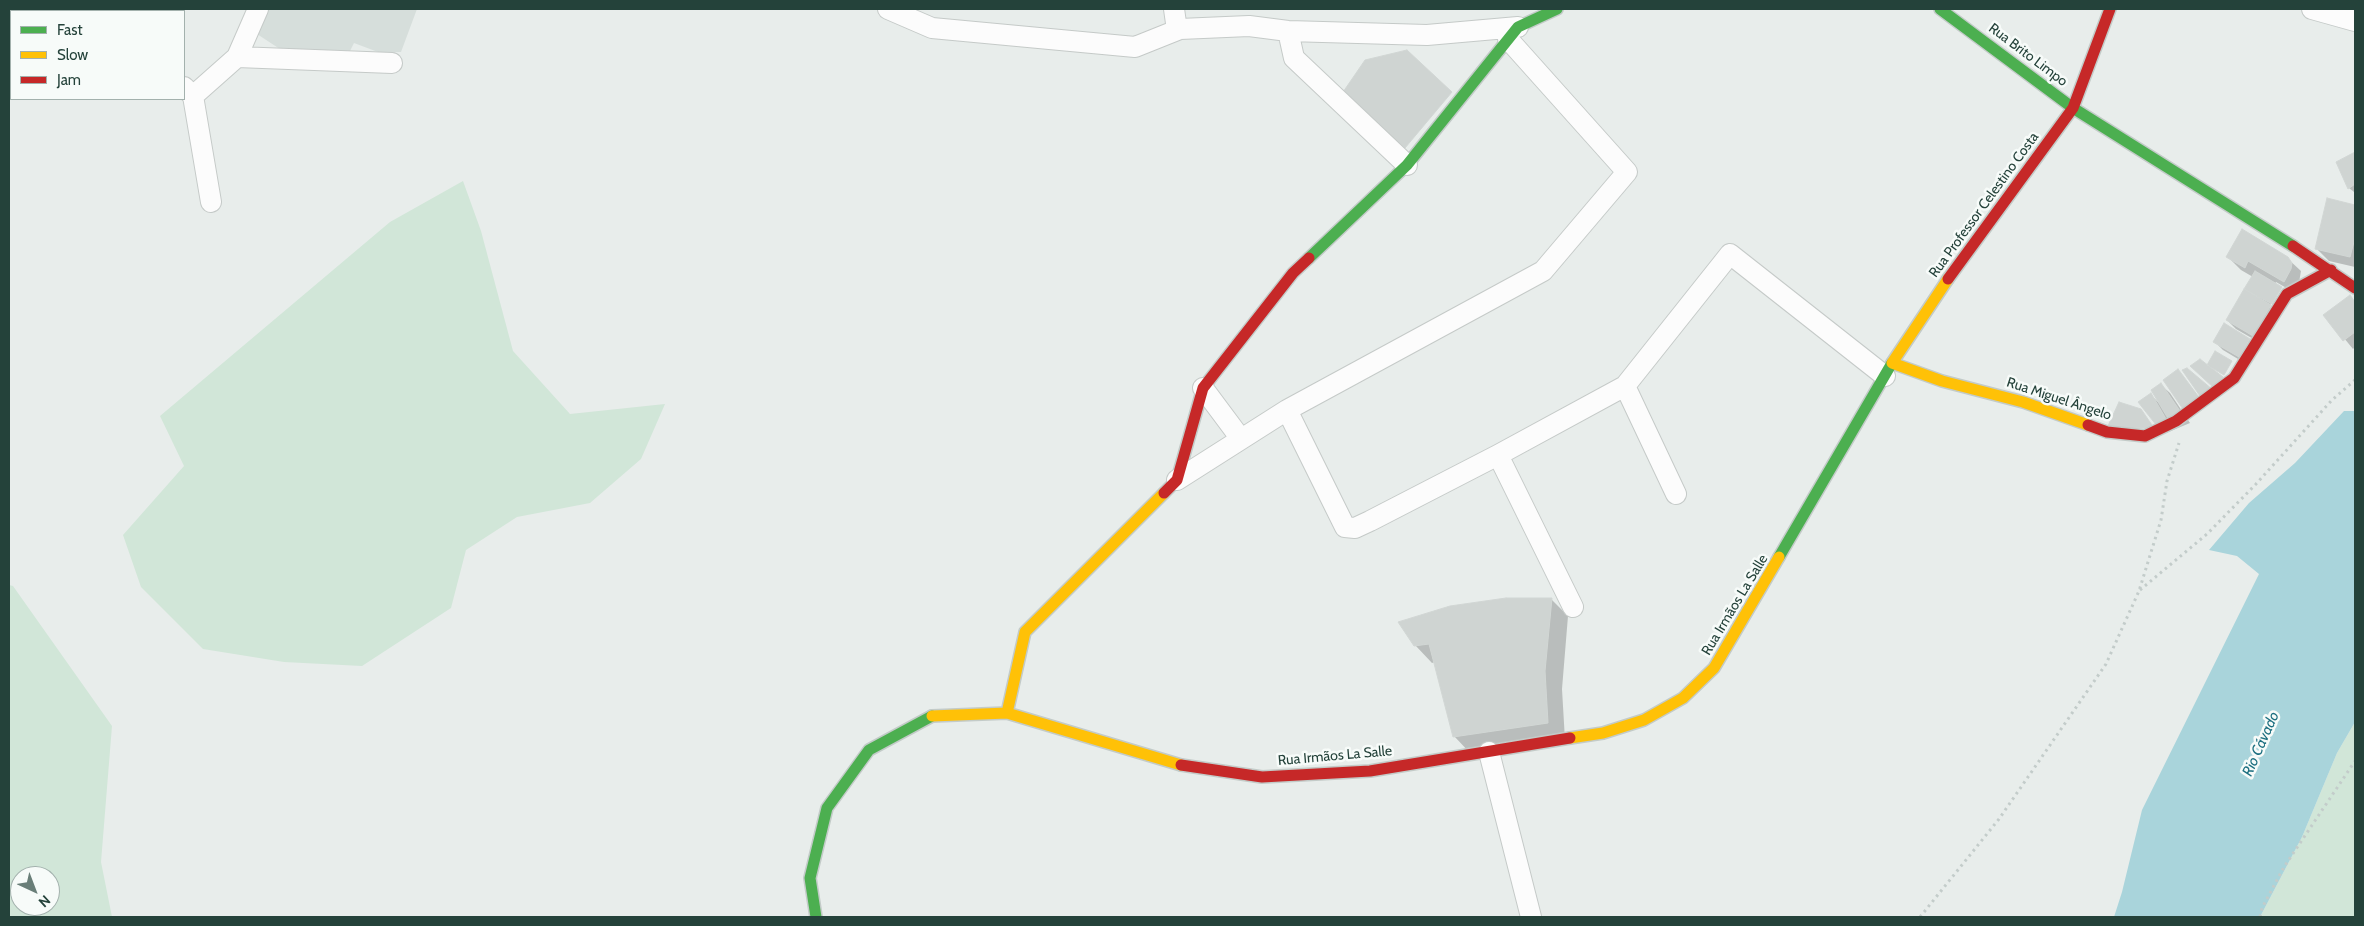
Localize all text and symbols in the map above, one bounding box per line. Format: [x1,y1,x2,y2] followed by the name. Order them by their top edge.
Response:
[10,10,185,100] legend
[1985,20,2071,90] street label: Rua Brito Limpo
[57,21,82,39] text: Fast
[57,46,88,64] text: Slow
[57,71,81,89] text: Jam
[1926,129,2042,281] street label: Rua Professor Celestino Costa
[2005,374,2113,424] street label: Rua Miguel Ângelo
[1698,552,1772,658] street label: Rua Irmãos La Salle
[2239,709,2283,779] water label: Rio Cávado
[1277,743,1393,769] street label: Rua Irmãos La Salle
[10,866,60,916] north arrow
[35,891,54,911] text: N

